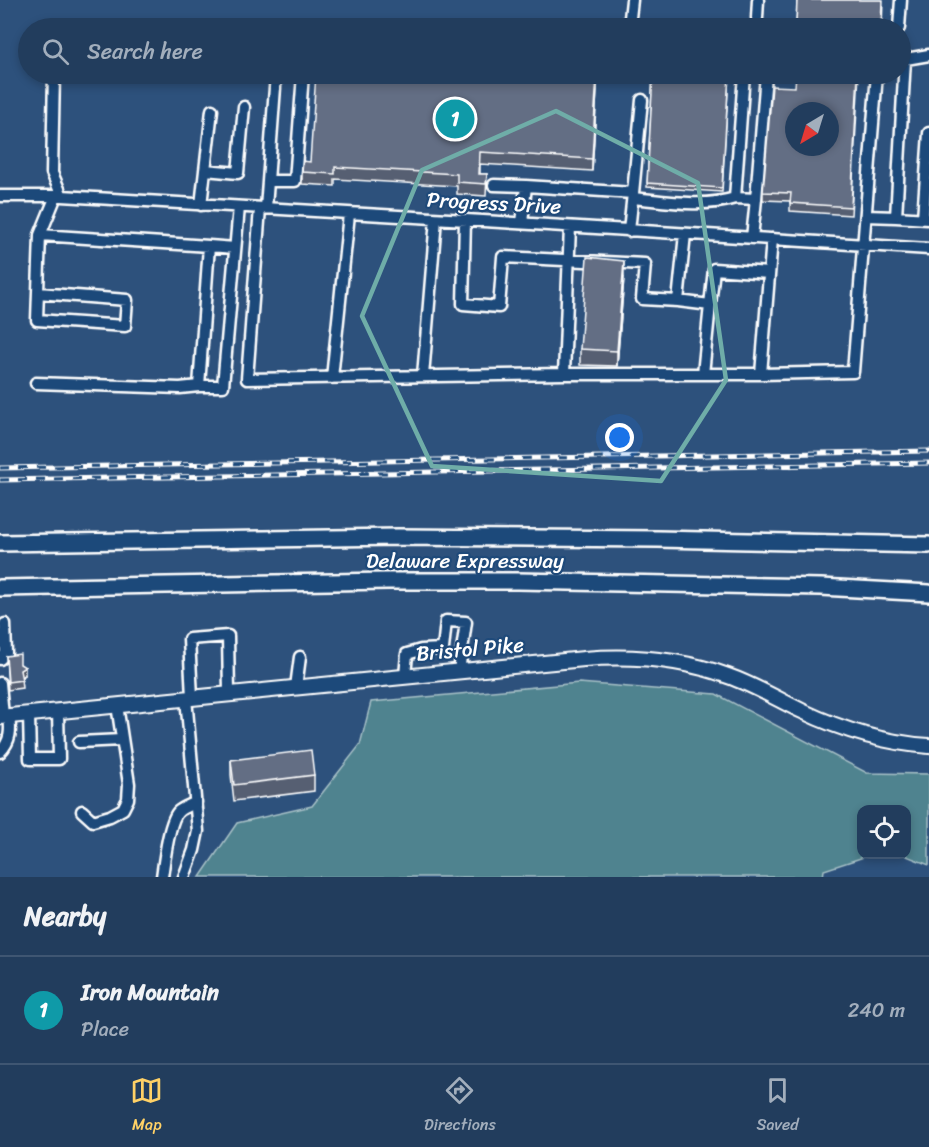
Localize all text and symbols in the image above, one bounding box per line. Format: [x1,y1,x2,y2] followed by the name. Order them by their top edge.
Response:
[18,18,911,84] search box
[87,32,203,71] text: Search here
[39,35,72,68] icon: search
[436,96,474,142] pin: 1
[785,102,839,156] north arrow
[426,181,562,225] street label: Progress Drive
[605,423,634,452] your location
[366,542,564,580] street label: Delaware Expressway
[414,625,526,673] street label: Bristol Pike
[857,805,911,859] map controls
[857,805,911,859] button: locate
[24,893,106,939] text: Nearby
[81,973,219,1012] text: Iron Mountain
[39,993,48,1028] text: 1
[848,993,905,1028] text: 240 m
[81,1012,129,1047] text: Place
[130,1074,163,1139] tab: Map
[424,1074,496,1139] tab: Directions
[756,1074,799,1139] tab: Saved

